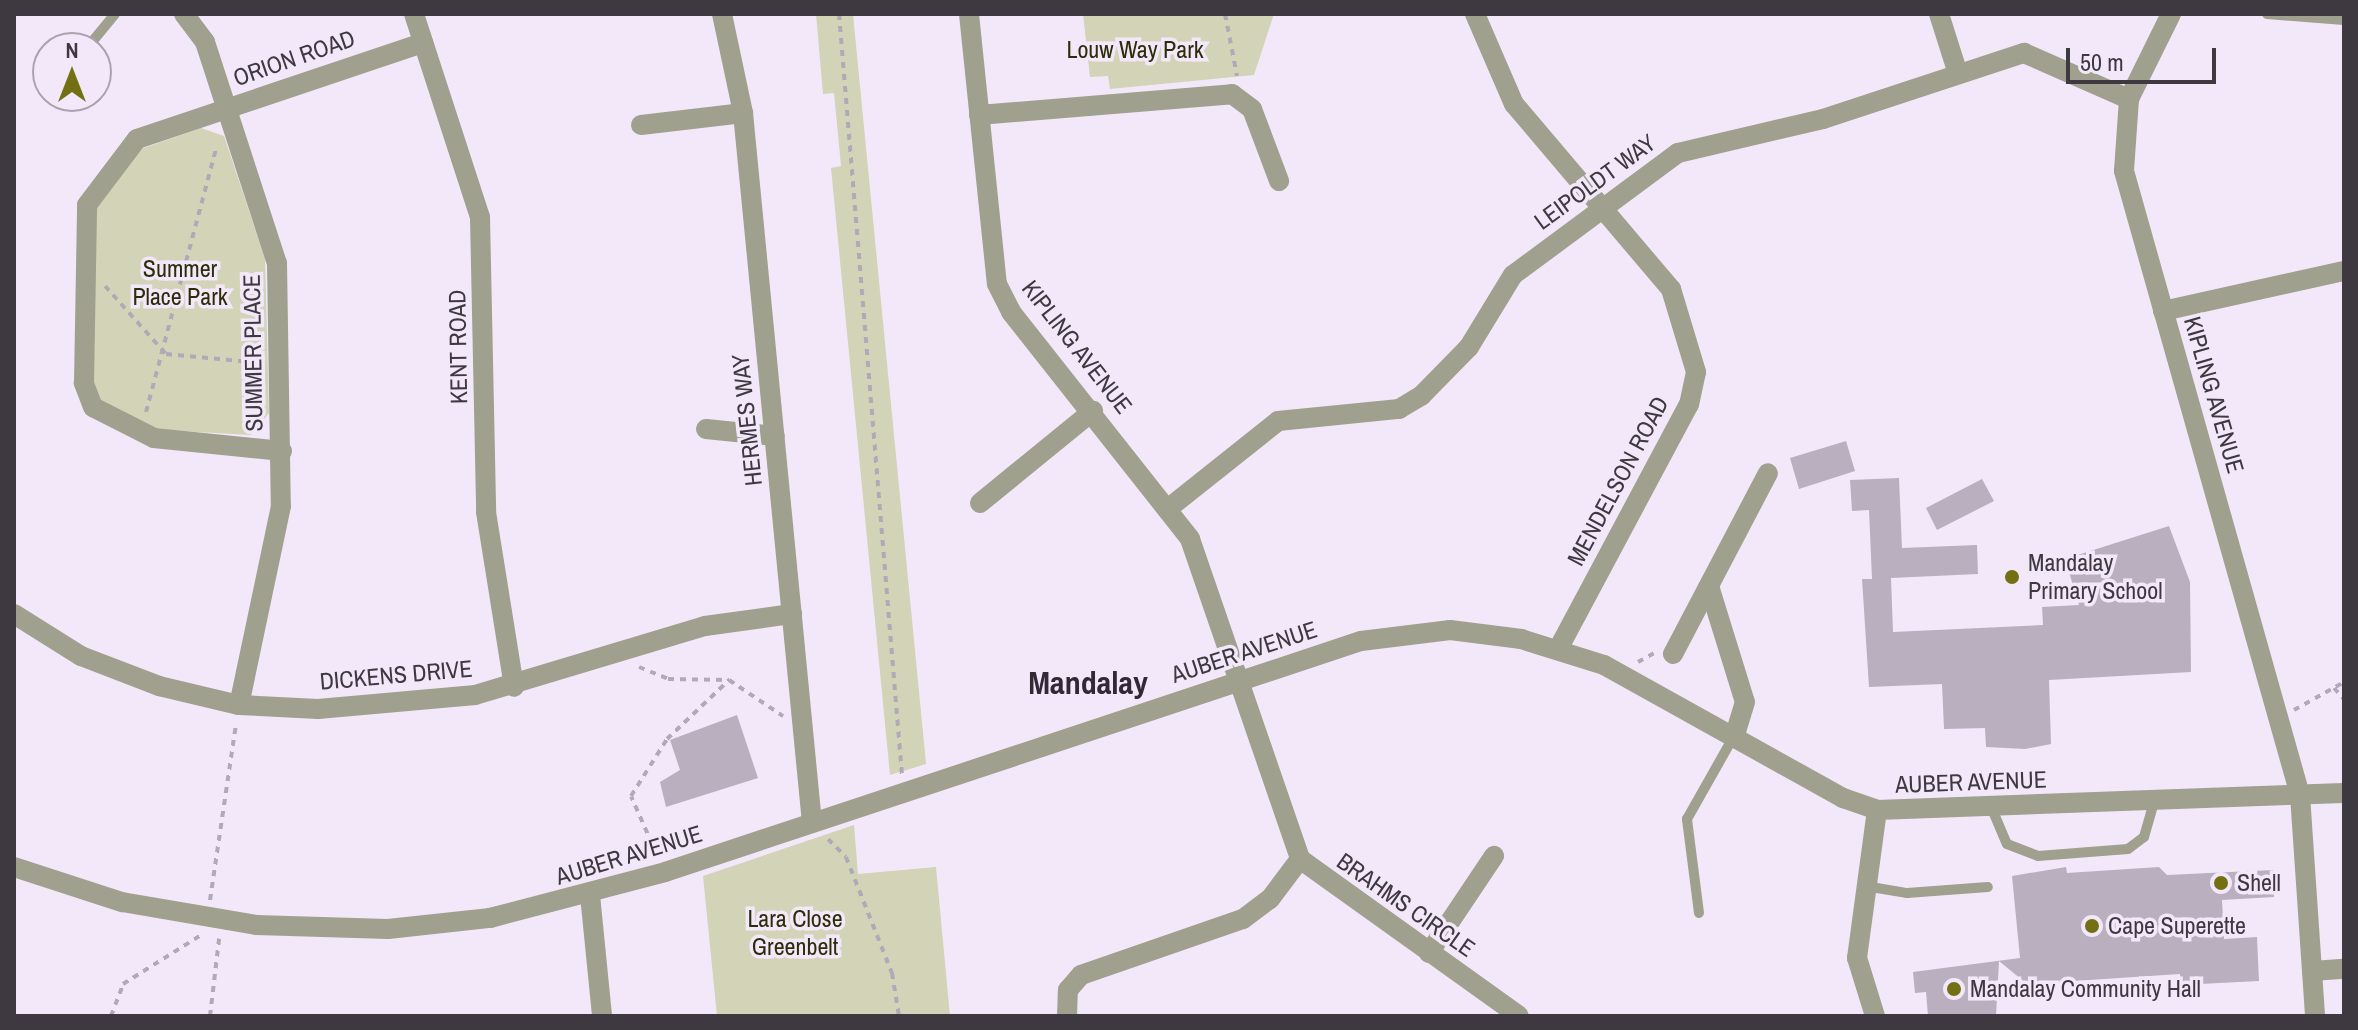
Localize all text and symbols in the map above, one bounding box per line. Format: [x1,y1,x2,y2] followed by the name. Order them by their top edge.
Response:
[229,24,359,92] street label: ORION ROAD
[32,32,112,112] north arrow
[2070,32,2220,82] scale bar
[65,35,79,65] text: N
[1066,36,1204,64] park label: Louw Way Park
[2080,46,2124,78] text: 50 m
[1529,128,1661,236] street label: LEIPOLDT WAY
[132,255,228,311] park label: Summer Place Park
[237,274,269,432] street label: SUMMER PLACE
[1016,274,1138,420] street label: KIPLING AVENUE
[443,289,473,405] street label: KENT ROAD
[2178,313,2250,477] street label: KIPLING AVENUE
[726,353,768,487] street label: HERMES WAY
[1561,392,1675,570] street label: MENDELSON ROAD
[2028,549,2163,605] place label: Mandalay Primary School
[2003,568,2021,586] marker: Mandalay Primary School
[1167,615,1321,689] street label: AUBER AVENUE
[318,654,474,696] street label: DICKENS DRIVE
[1028,664,1148,702] district label: Mandalay
[1894,765,2048,799] street label: AUBER AVENUE
[552,819,706,891] street label: AUBER AVENUE
[1331,847,1481,963] street label: BRAHMS CIRCLE
[2237,869,2281,897] place label: Shell
[2212,874,2230,892] marker: Shell
[747,905,843,961] park label: Lara Close Greenbelt
[2108,912,2246,940] place label: Cape Superette
[2083,917,2101,935] marker: Cape Superette
[1970,975,2201,1003] place label: Mandalay Community Hall
[1945,980,1963,998] marker: Mandalay Community Hall

